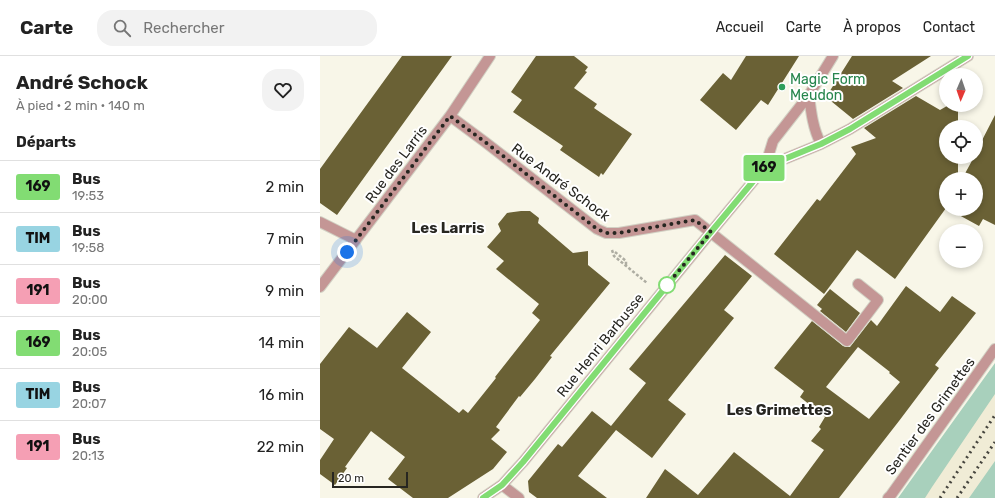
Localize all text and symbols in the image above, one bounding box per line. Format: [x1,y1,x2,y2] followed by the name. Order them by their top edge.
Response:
[97,10,377,46] search box
[20,16,73,39] text: Carte
[111,17,133,39] icon: search
[143,19,224,37] text: Rechercher
[716,19,764,36] text: Accueil
[786,19,821,36] text: Carte
[843,19,901,36] text: À propos
[923,19,975,36] text: Contact
[939,68,983,112] north arrow
[939,68,983,268] map controls
[262,69,304,111] button: heart
[16,71,148,94] text: André Schock
[790,71,866,104] place label: Magic Form Meudon
[777,82,787,92] marker: Magic Form Meudon
[16,98,145,113] text: À pied · 2 min · 140 m
[939,120,983,164] button: locate
[362,122,431,206] street label: Rue des Larris
[16,133,76,151] text: Départs
[508,140,614,225] street label: Rue André Schock
[741,155,787,181] line badge: 169
[751,159,777,176] text: 169
[72,170,100,188] text: Bus
[939,172,983,216] button: +
[25,178,51,195] text: 169
[265,178,304,196] text: 2 min
[72,188,104,203] text: 19:53
[411,219,485,237] district label: Les Larris
[72,222,100,240] text: Bus
[939,224,983,268] button: −
[26,230,50,247] text: TIM
[267,230,304,248] text: 7 min
[72,240,105,255] text: 19:58
[337,242,357,262] your location
[72,274,100,292] text: Bus
[658,276,676,294] unlabelled marker
[27,282,49,299] text: 191
[265,282,304,300] text: 9 min
[553,290,648,401] street label: Rue Henri Barbusse
[72,292,108,307] text: 20:00
[72,326,100,344] text: Bus
[25,334,51,351] text: 169
[259,334,304,352] text: 14 min
[72,344,107,359] text: 20:05
[882,354,979,478] street label: Sentier des Grimettes
[72,378,100,396] text: Bus
[26,386,50,403] text: TIM
[259,386,304,404] text: 16 min
[72,396,106,411] text: 20:07
[726,401,832,419] district label: Les Grimettes
[72,430,100,448] text: Bus
[27,438,49,455] text: 191
[257,438,304,456] text: 22 min
[72,448,105,463] text: 20:13
[332,470,408,489] scale bar
[338,472,364,485] text: 20 m

